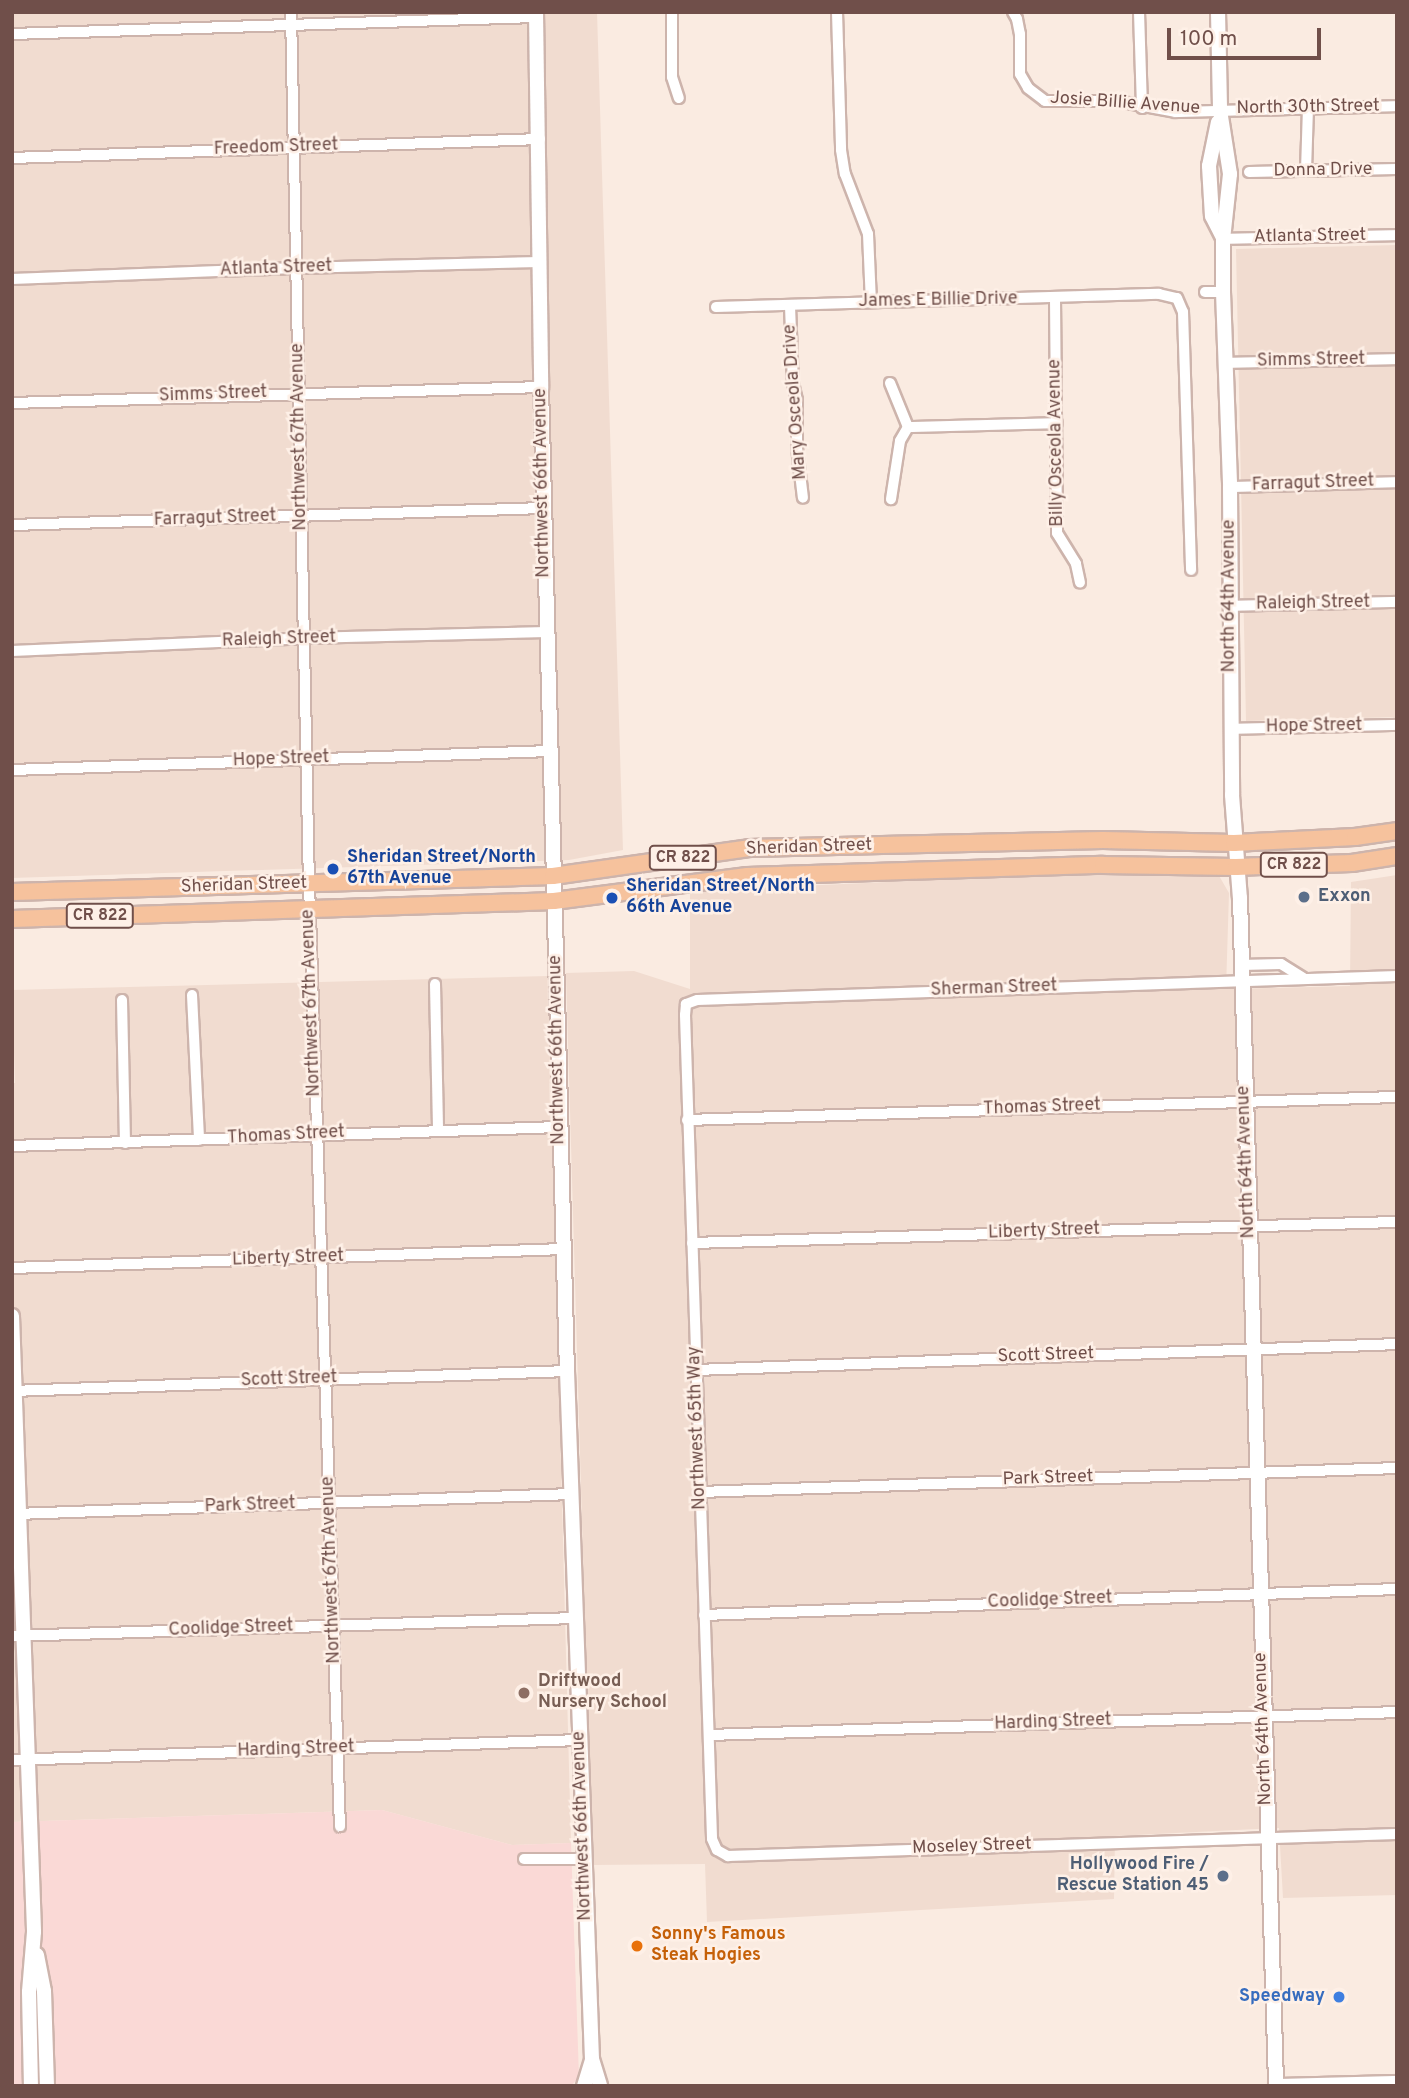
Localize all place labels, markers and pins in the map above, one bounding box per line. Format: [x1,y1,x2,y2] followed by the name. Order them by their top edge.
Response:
[347,848,536,890] place label: Sheridan Street/North 67th Avenue
[325,861,341,877] marker: Sheridan Street/North 67th Avenue
[626,877,815,920] place label: Sheridan Street/North 66th Avenue
[1318,886,1371,908] place label: Exxon
[1296,889,1312,905] marker: Exxon
[604,890,620,906] marker: Sheridan Street/North 66th Avenue
[538,1672,667,1714] place label: Driftwood Nursery School
[516,1685,532,1701] marker: Driftwood Nursery School
[1057,1855,1209,1898] place label: Hollywood Fire / Rescue Station 45
[1215,1868,1231,1884] marker: Hollywood Fire / Rescue Station 45
[651,1925,786,1968] place label: Sonny's Famous Steak Hogies
[629,1938,645,1954] marker: Sonny's Famous Steak Hogies
[1239,1986,1325,2008] place label: Speedway
[1331,1989,1347,2005] marker: Speedway

